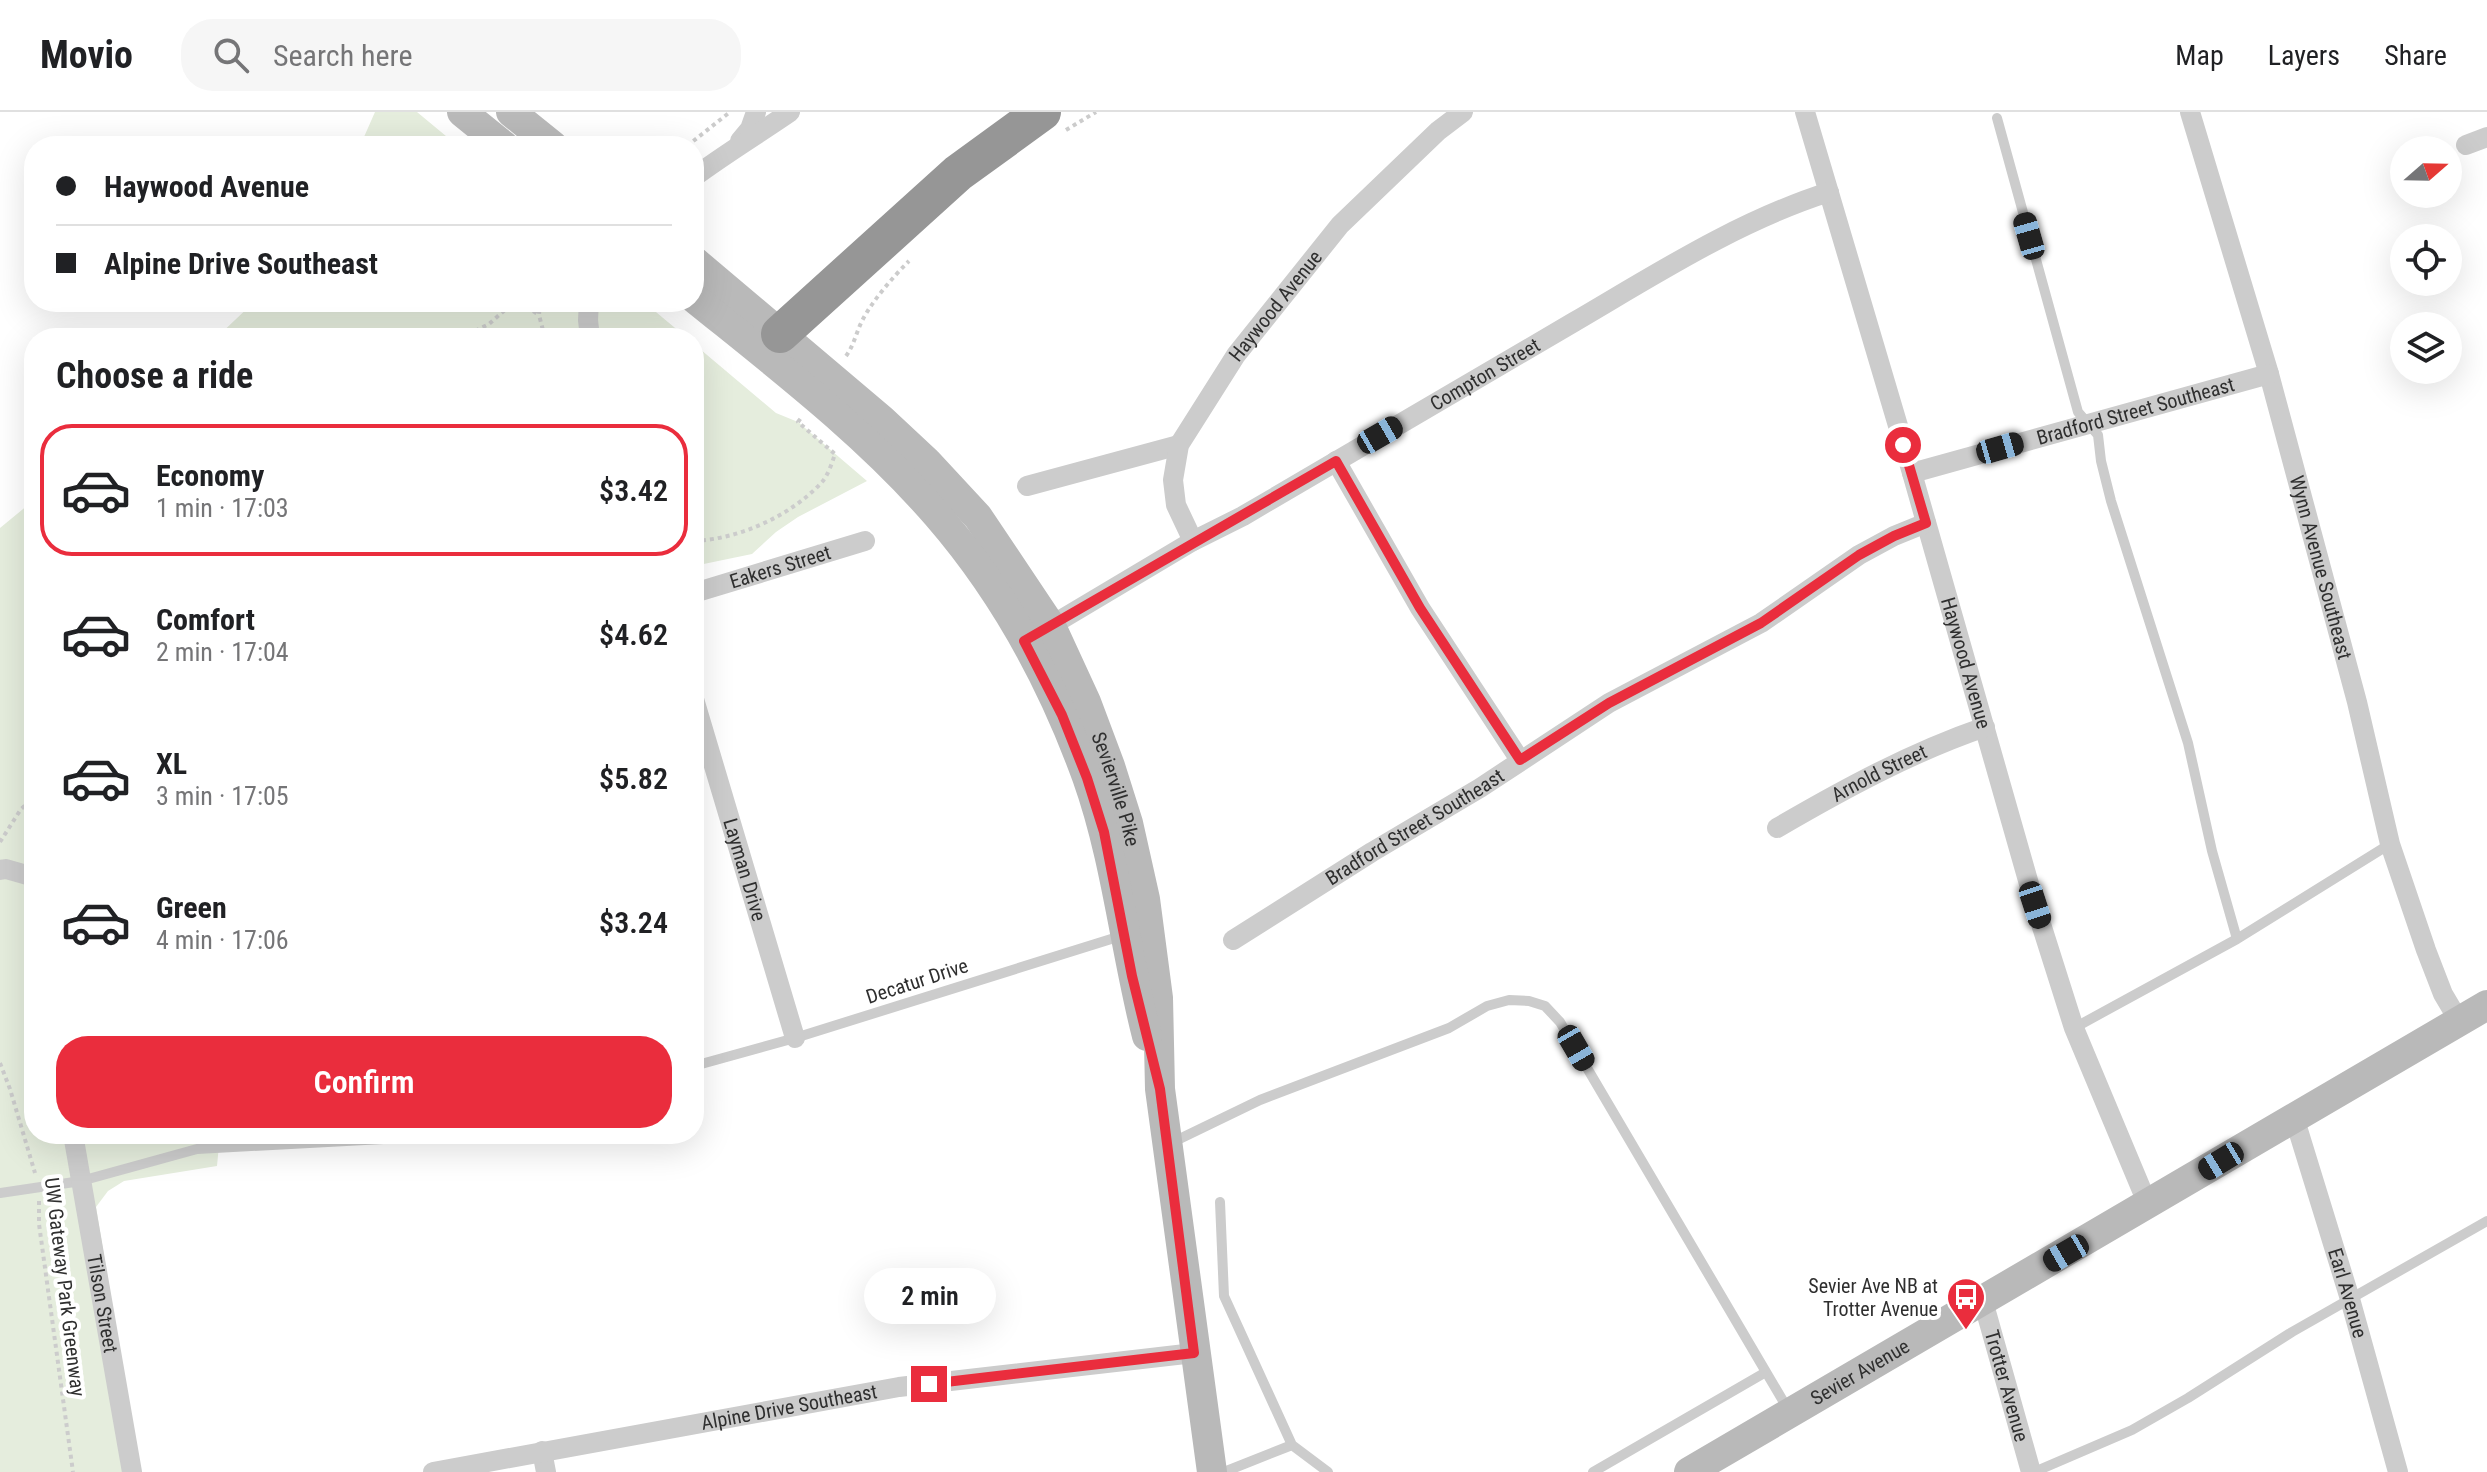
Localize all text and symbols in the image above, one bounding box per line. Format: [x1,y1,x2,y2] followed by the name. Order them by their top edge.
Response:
[181,19,741,91] search box
[40,33,133,77] text: Movio
[209,33,253,77] icon: search
[273,38,413,73] text: Search here
[2175,39,2224,72] text: Map
[2268,39,2340,72] text: Layers
[2384,39,2447,72] text: Share
[2390,136,2462,208] north arrow
[2390,136,2462,384] map controls
[104,169,309,204] text: Haywood Avenue
[2011,210,2047,262] car
[2390,224,2462,296] button: locate
[1224,245,1327,366] street label: Haywood Avenue
[104,246,378,281] text: Alpine Drive Southeast
[2390,312,2462,384] button: layers
[1426,333,1544,416] street label: Compton Street
[56,355,253,397] text: Choose a ride
[2034,372,2237,450] street label: Bradford Street Southeast
[1353,413,1407,457] car
[1885,427,1921,463] route start
[1974,430,2026,466] car
[60,454,132,526] icon: car
[156,458,264,493] text: Economy
[599,473,668,508] text: $3.42
[2285,473,2357,662] street label: Wynn Avenue Southeast
[156,493,289,523] text: 1 min · 17:03
[727,540,834,593] street label: Eakers Street
[1936,595,1996,731] street label: Haywood Avenue
[60,598,132,670] icon: car
[156,602,255,637] text: Comfort
[599,617,668,652] text: $4.62
[156,637,289,667] text: 2 min · 17:04
[1086,729,1145,849] street label: Sevierville Pike
[1827,739,1930,807] street label: Arnold Street
[60,742,132,814] icon: car
[156,746,187,781] text: XL
[599,761,668,796] text: $5.82
[1321,764,1508,890] street label: Bradford Street Southeast
[156,781,289,811] text: 3 min · 17:05
[718,815,771,924] street label: Layman Drive
[2016,878,2054,932] car
[60,886,132,958] icon: car
[156,890,227,925] text: Green
[599,905,668,940] text: $3.24
[156,925,289,955] text: 4 min · 17:06
[863,953,971,1009] street label: Decatur Drive
[1554,1021,1598,1075] car
[56,1036,672,1128] button: Confirm
[2194,1138,2248,1184] car
[40,1176,90,1398] street label: UW Gateway Park Greenway
[2039,1231,2093,1275] car
[2323,1245,2372,1341] street label: Earl Avenue
[82,1252,123,1355] street label: Tilson Street
[863,1268,995,1324] callout: 2 min
[1808,1274,1938,1321] place label: Sevier Ave NB at Trotter Avenue
[1945,1276,1987,1331] bus stop icon: Sevier Ave NB at Trotter Avenue
[901,1281,959,1311] text: 2 min
[1980,1327,2034,1444] street label: Trotter Avenue
[1806,1334,1914,1410] street label: Sevier Avenue
[911,1366,947,1402] route end
[699,1379,879,1435] street label: Alpine Drive Southeast

